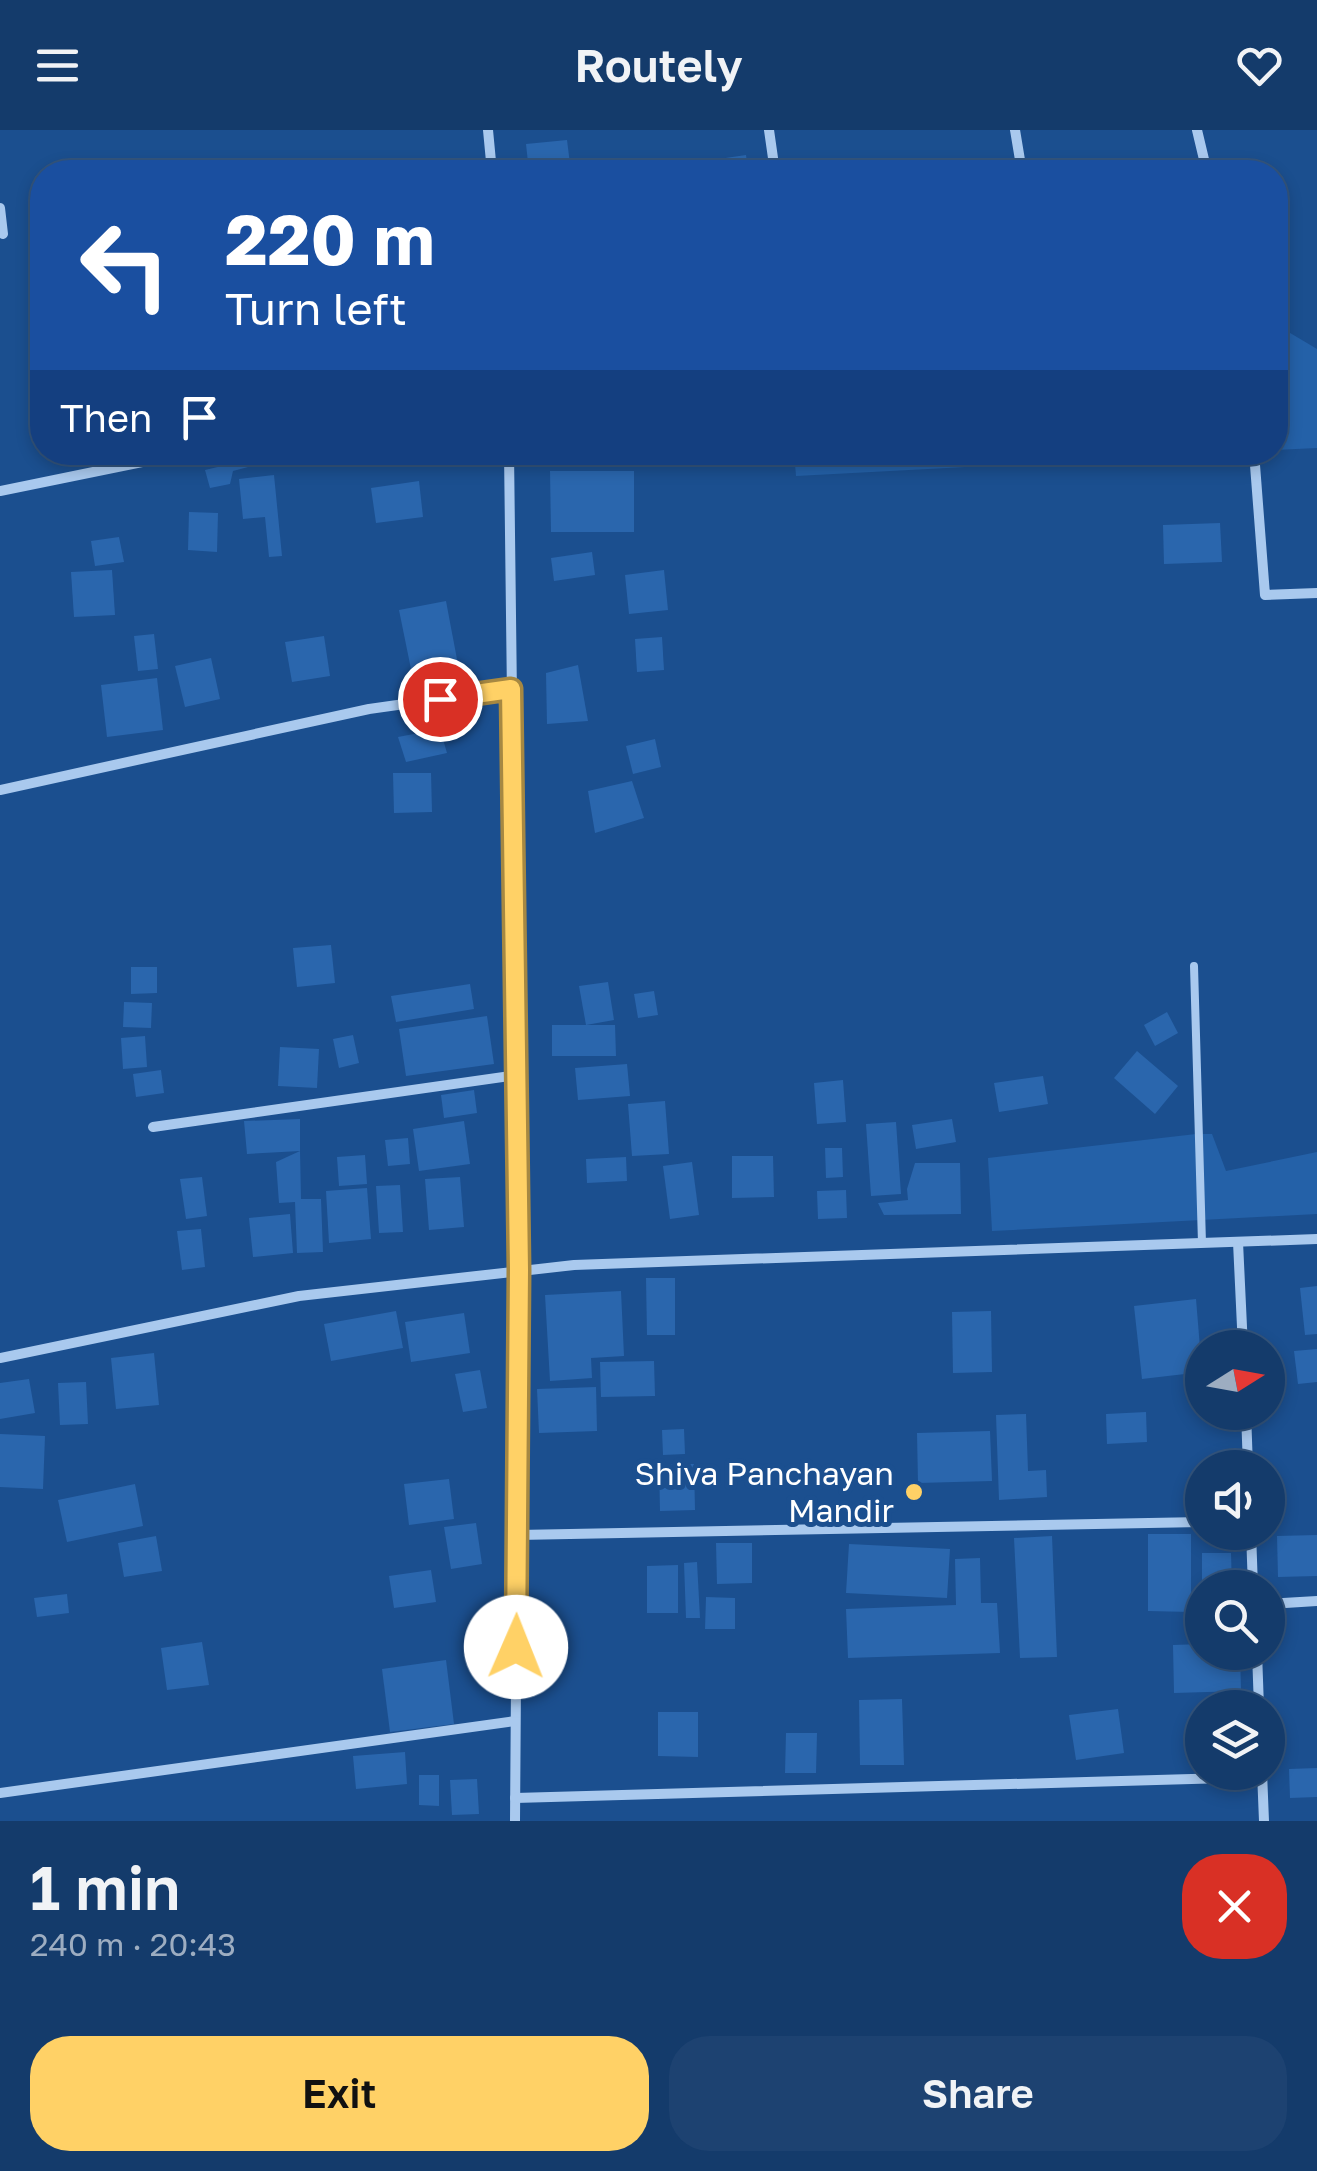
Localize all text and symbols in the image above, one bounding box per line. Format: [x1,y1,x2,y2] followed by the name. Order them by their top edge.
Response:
[30,38,85,93] icon: menu
[574,38,743,92] text: Routely
[1232,38,1287,93] icon: heart
[225,196,435,280] text: 220 m
[60,200,190,330] icon: left
[225,281,407,335] text: Turn left
[172,390,227,445] icon: arrive
[60,395,152,440] text: Then
[398,657,483,742] pin
[413,672,468,727] icon: arrive
[1185,1330,1285,1430] north arrow
[1185,1330,1285,1790] map controls
[1185,1450,1285,1550] button: sound
[635,1454,894,1529] place label: Shiva Panchayan Mandir
[903,1481,925,1503] marker: Shiva Panchayan Mandir
[1185,1570,1285,1670] button: search
[464,1595,568,1699] position arrow
[1185,1690,1285,1790] button: layers
[30,1851,180,1923] text: 1 min
[1182,1854,1287,1959] button: close
[30,1925,236,1963] text: 240 m · 20:43
[30,2036,649,2151] button: Exit
[669,2036,1287,2151] button: Share

